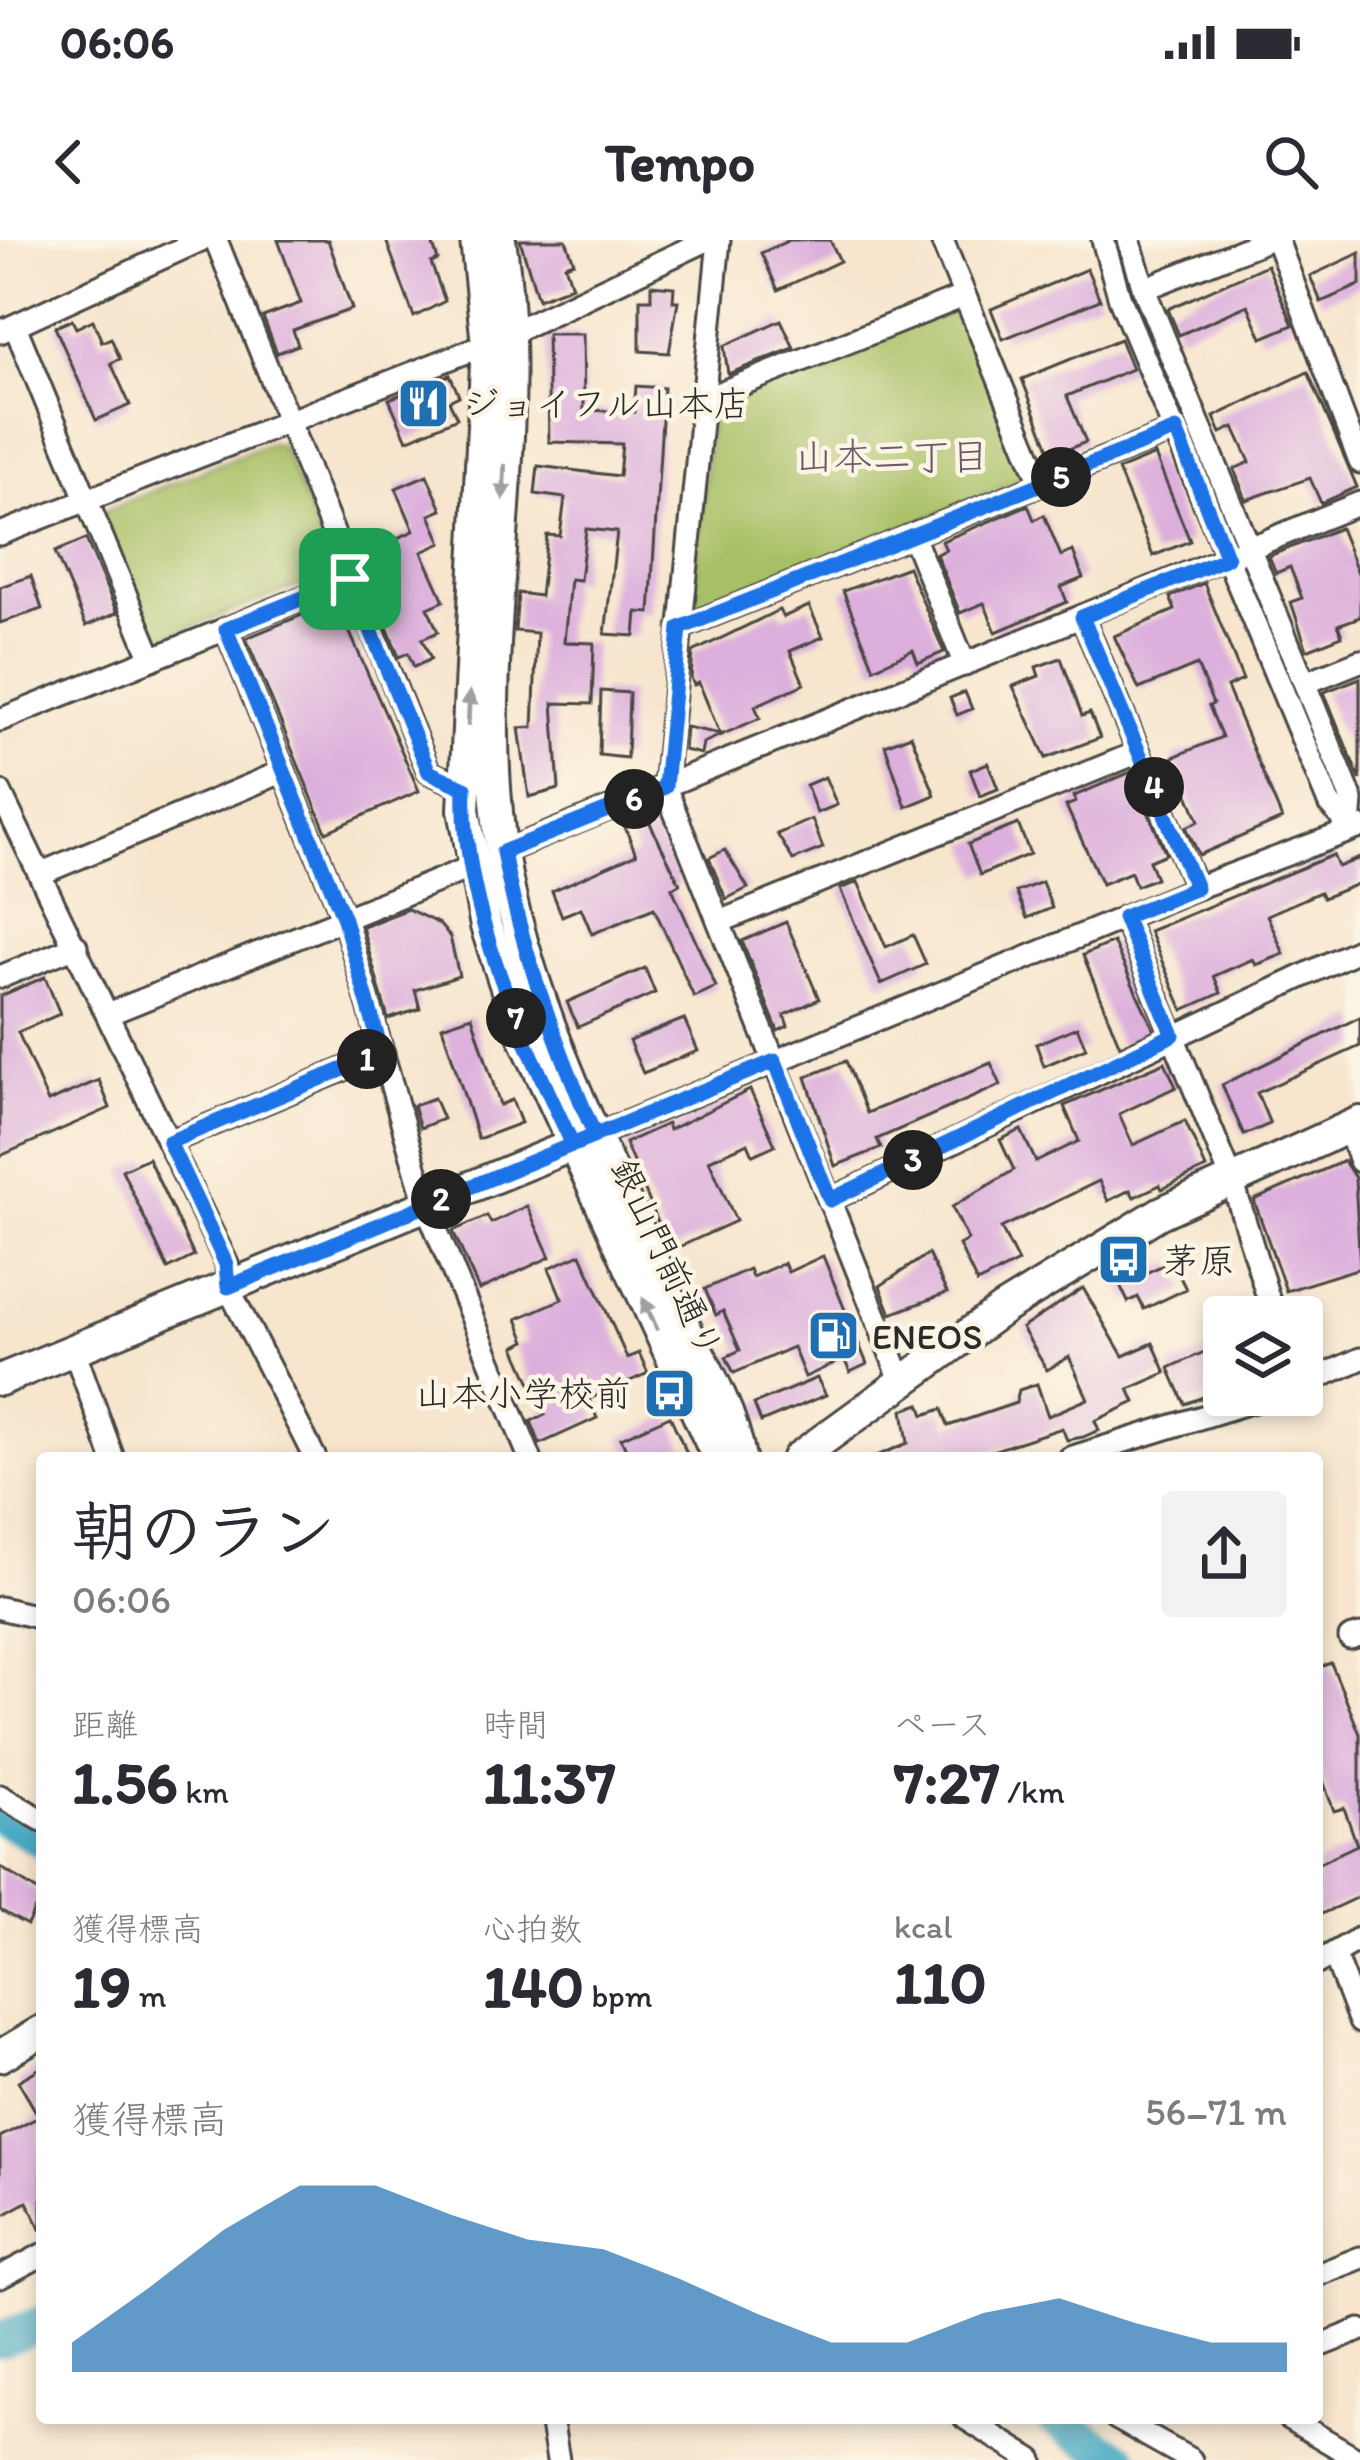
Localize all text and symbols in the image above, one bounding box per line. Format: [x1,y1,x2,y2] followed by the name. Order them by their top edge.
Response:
[60,15,174,69] text: 06:06
[36,129,102,195] icon: back
[1258,129,1324,195] icon: search
[605,130,755,195] text: Tempo
[396,375,452,431] restaurant icon: ジョイフル山本店
[463,382,750,425] place label: ジョイフル山本店
[794,433,990,480] district label: 山本二丁目
[1031,447,1091,507] pin: 5
[1052,457,1070,496] text: 5
[495,464,514,502] one-way arrow
[299,528,401,630] pin
[317,546,383,612] icon: arrive
[460,688,479,726] one-way arrow
[1124,757,1184,817] pin: 4
[1144,767,1164,806] text: 4
[604,769,664,829] pin: 6
[625,779,643,818] text: 6
[486,988,546,1048] pin: 7
[508,998,524,1037] text: 7
[337,1029,397,1089] pin: 1
[359,1039,375,1078] text: 1
[883,1130,943,1190] pin: 3
[904,1140,922,1179] text: 3
[602,1151,732,1365] street label: 銀山門前通り
[411,1169,471,1229] pin: 2
[432,1179,450,1218] text: 2
[1096,1232,1152,1288] bus stop icon: 茅原
[1163,1239,1235,1282] place label: 茅原
[640,1296,660,1331] one-way arrow
[1203,1296,1323,1416] map controls
[1203,1296,1323,1416] button: layers
[805,1308,861,1364] fuel station icon: ENEOS
[872,1315,983,1358] place label: ENEOS
[642,1365,698,1421] bus stop icon: 山本小学校前
[415,1372,631,1415] place label: 山本小学校前
[72,1491,336,1571] text: 朝のラン
[1161,1491,1287,1617] button: share
[72,1576,171,1623] text: 06:06
[72,1705,138,1744] text: 距離
[483,1705,549,1744] text: 時間
[894,1705,991,1744] text: ペース
[72,1746,178,1818] text: 1.56
[483,1746,616,1818] text: 11:37
[894,1746,1000,1818] text: 7:27
[178,1772,229,1811] text: km
[1000,1772,1065,1811] text: /km
[894,1907,953,1946] text: kcal
[72,1909,204,1948] text: 獲得標高
[483,1909,582,1948] text: 心拍数
[894,1946,987,2018] text: 110
[72,1950,131,2022] text: 19
[483,1950,584,2022] text: 140
[131,1976,166,2015] text: m
[584,1976,653,2015] text: bpm
[1145,2088,1287,2135] text: 56–71 m
[72,2096,228,2143] text: 獲得標高

